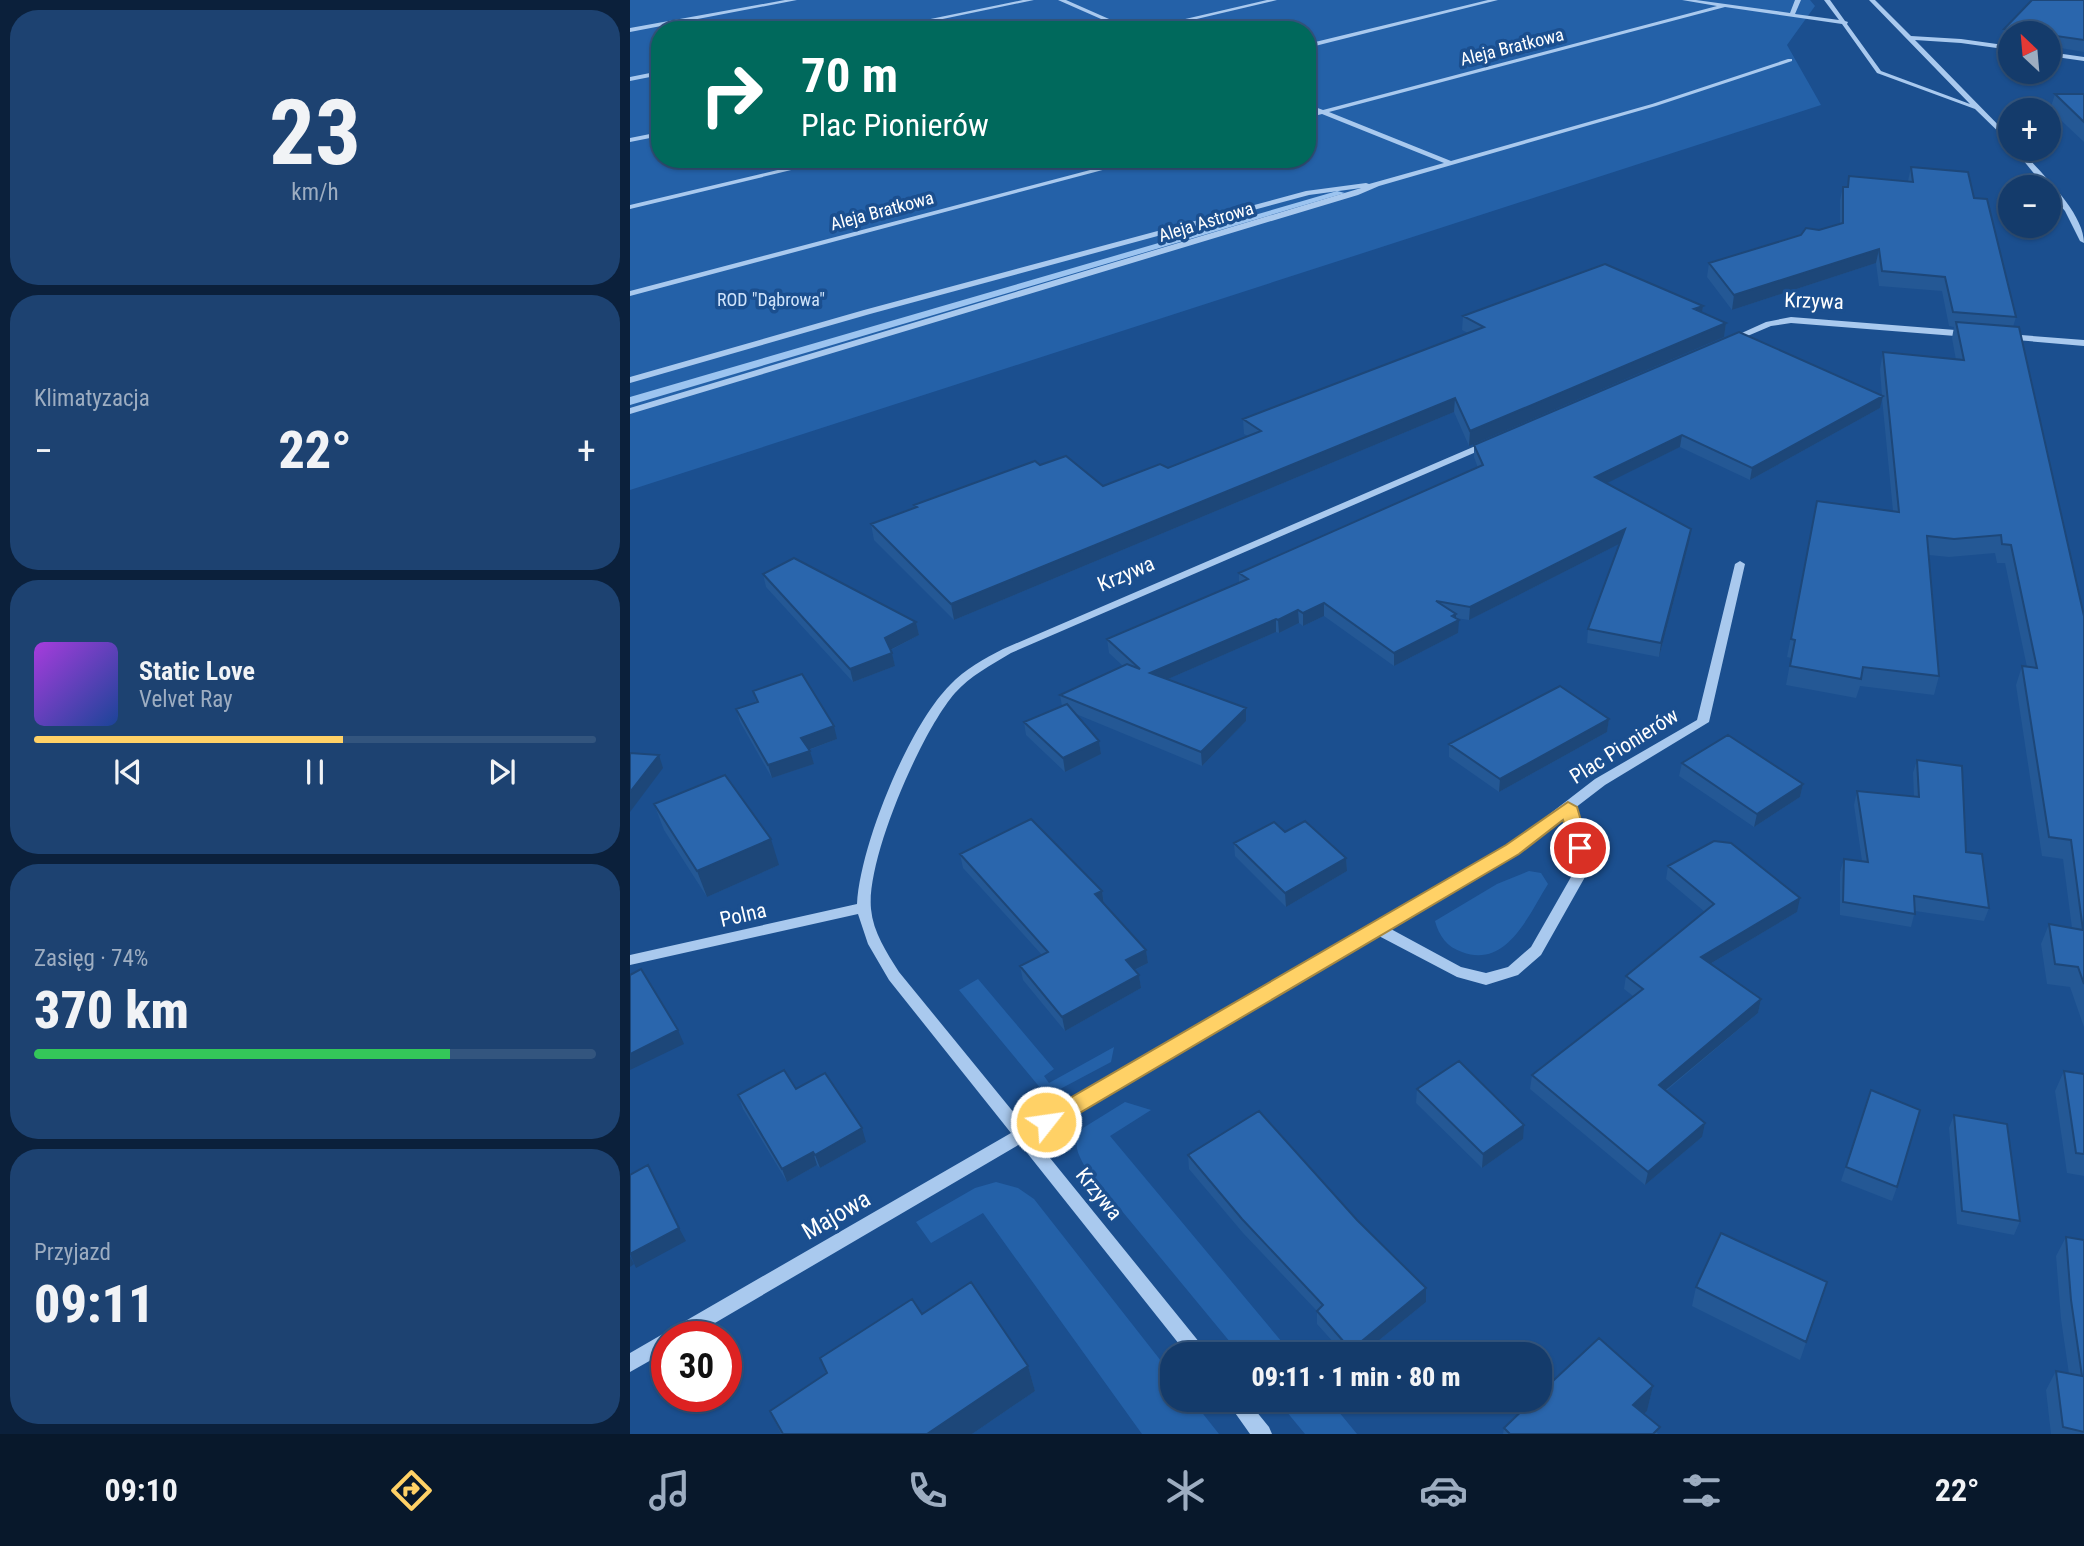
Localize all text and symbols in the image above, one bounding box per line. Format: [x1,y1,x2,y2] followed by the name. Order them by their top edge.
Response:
[1998,21,2062,84] north arrow
[1998,21,2061,238] map controls
[1458,23,1566,70] street label: Aleja Bratkowa
[801,47,898,104] text: 70 m
[686,49,777,140] icon: right
[269,80,361,186] text: 23
[1998,98,2061,161] button: +
[801,106,989,144] text: Plac Pionierów
[1998,175,2061,238] button: −
[291,179,339,206] text: km/h
[828,187,936,234] street label: Aleja Bratkowa
[1156,197,1256,246] street label: Aleja Astrowa
[1784,288,1844,314] street label: Krzywa
[717,289,825,310] park label: ROD "Dąbrowa"
[34,385,150,412] text: Klimatyzacja
[278,420,352,481] text: 22°
[34,429,53,473] text: −
[577,429,596,473] text: +
[1094,551,1158,597] street label: Krzywa
[139,656,255,686] text: Static Love
[139,686,233,713] text: Velvet Ray
[1565,703,1683,789] street label: Plac Pionierów
[109,753,147,791] icon: previous
[296,753,334,791] icon: pause
[483,753,521,791] icon: next
[1550,818,1610,878] pin
[1561,829,1599,867] icon: arrive
[717,898,769,932] street label: Polna
[34,945,148,972] text: Zasięg · 74%
[34,980,189,1041] text: 370 km
[1009,1085,1083,1159] position arrow
[1071,1163,1127,1225] street label: Krzywa
[797,1184,875,1246] street label: Majowa
[34,1239,111,1266] text: Przyjazd
[34,1274,154,1335] text: 09:11
[651,1321,742,1412] speed limit sign: 30
[1251,1362,1461,1392] text: 09:11 · 1 min · 80 m
[387,1466,436,1515] icon: directions
[645,1466,694,1515] icon: music
[903,1466,952,1515] icon: phone
[1161,1466,1210,1515] icon: climate
[1419,1466,1468,1515] icon: car
[1677,1466,1726,1515] icon: filters
[104,1471,178,1509] text: 09:10
[1935,1471,1979,1509] text: 22°

